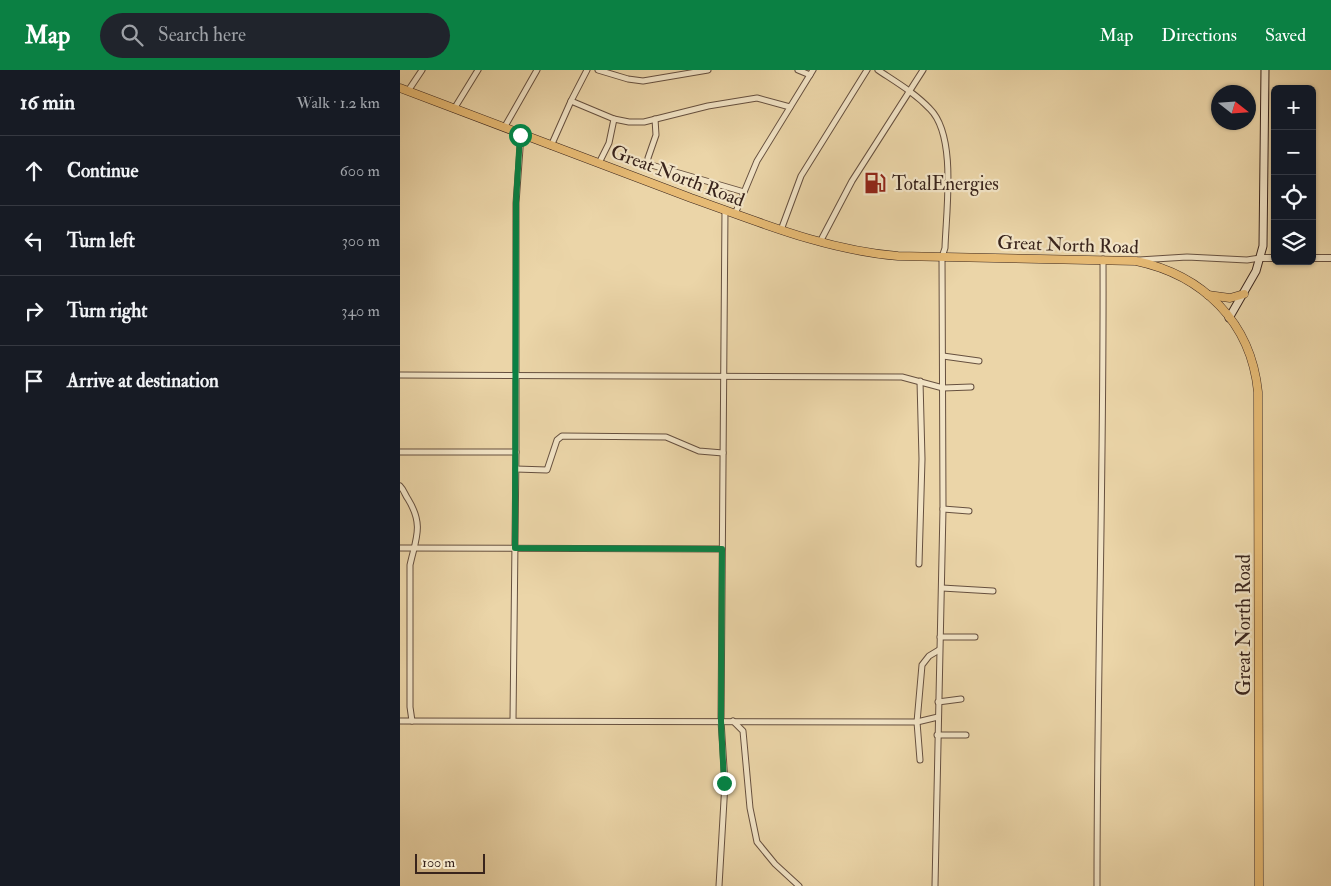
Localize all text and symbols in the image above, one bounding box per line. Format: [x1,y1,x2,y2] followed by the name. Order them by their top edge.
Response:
[100,13,450,58] search box
[25,20,70,51] text: Map
[118,21,146,49] icon: search
[158,23,246,47] text: Search here
[1100,24,1133,47] text: Map
[1161,24,1237,47] text: Directions
[1265,24,1306,47] text: Saved
[1211,85,1256,130] north arrow
[1271,85,1316,265] map controls
[1271,85,1316,130] button: +
[20,89,75,116] text: 16 min
[297,93,380,113] text: Walk · 1.2 km
[509,124,532,147] route start
[1271,130,1316,175] button: −
[607,139,749,213] street label: Great North Road
[20,157,48,185] icon: ahead
[67,159,138,183] text: Continue
[340,161,380,181] text: 600 m
[862,170,888,196] fuel station icon: TotalEnergies
[892,172,999,196] place label: TotalEnergies
[1271,175,1316,220] button: locate
[1271,220,1316,265] button: layers
[20,227,48,255] icon: left
[67,229,135,253] text: Turn left
[342,231,380,251] text: 300 m
[997,231,1140,259] street label: Great North Road
[20,297,48,325] icon: right
[67,299,147,323] text: Turn right
[341,301,380,321] text: 340 m
[20,367,48,395] icon: arrive
[67,369,219,393] text: Arrive at destination
[1232,554,1256,696] street label: Great North Road
[713,772,736,795] route end
[415,851,485,874] scale bar
[422,854,455,871] text: 100 m

